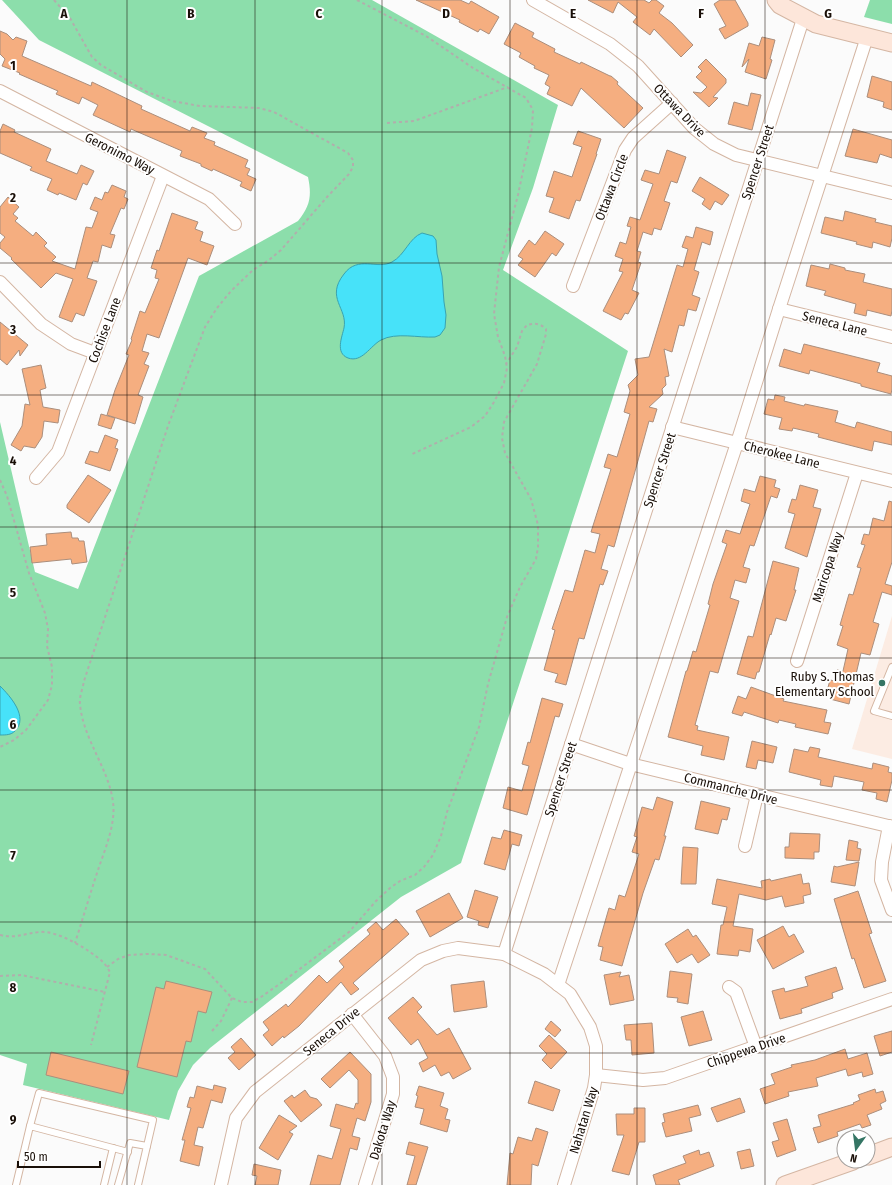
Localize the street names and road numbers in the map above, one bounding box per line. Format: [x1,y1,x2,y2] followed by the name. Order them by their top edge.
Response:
[651,81,709,140] street label: Ottawa Drive
[738,122,777,202] street label: Spencer Street
[82,129,157,178] street label: Geronimo Way
[592,152,631,223] street label: Ottawa Circle
[85,295,124,365] street label: Cochise Lane
[801,308,869,339] street label: Seneca Lane
[640,430,679,510] street label: Spencer Street
[742,438,821,471] street label: Cherokee Lane
[809,530,846,604] street label: Maricopa Way
[541,739,580,819] street label: Spencer Street
[683,770,779,807] street label: Commanche Drive
[300,1004,363,1059] street label: Seneca Drive
[705,1030,787,1071] street label: Chippewa Drive
[566,1085,601,1155] street label: Nahatan Way
[366,1098,399,1162] street label: Dakota Way

